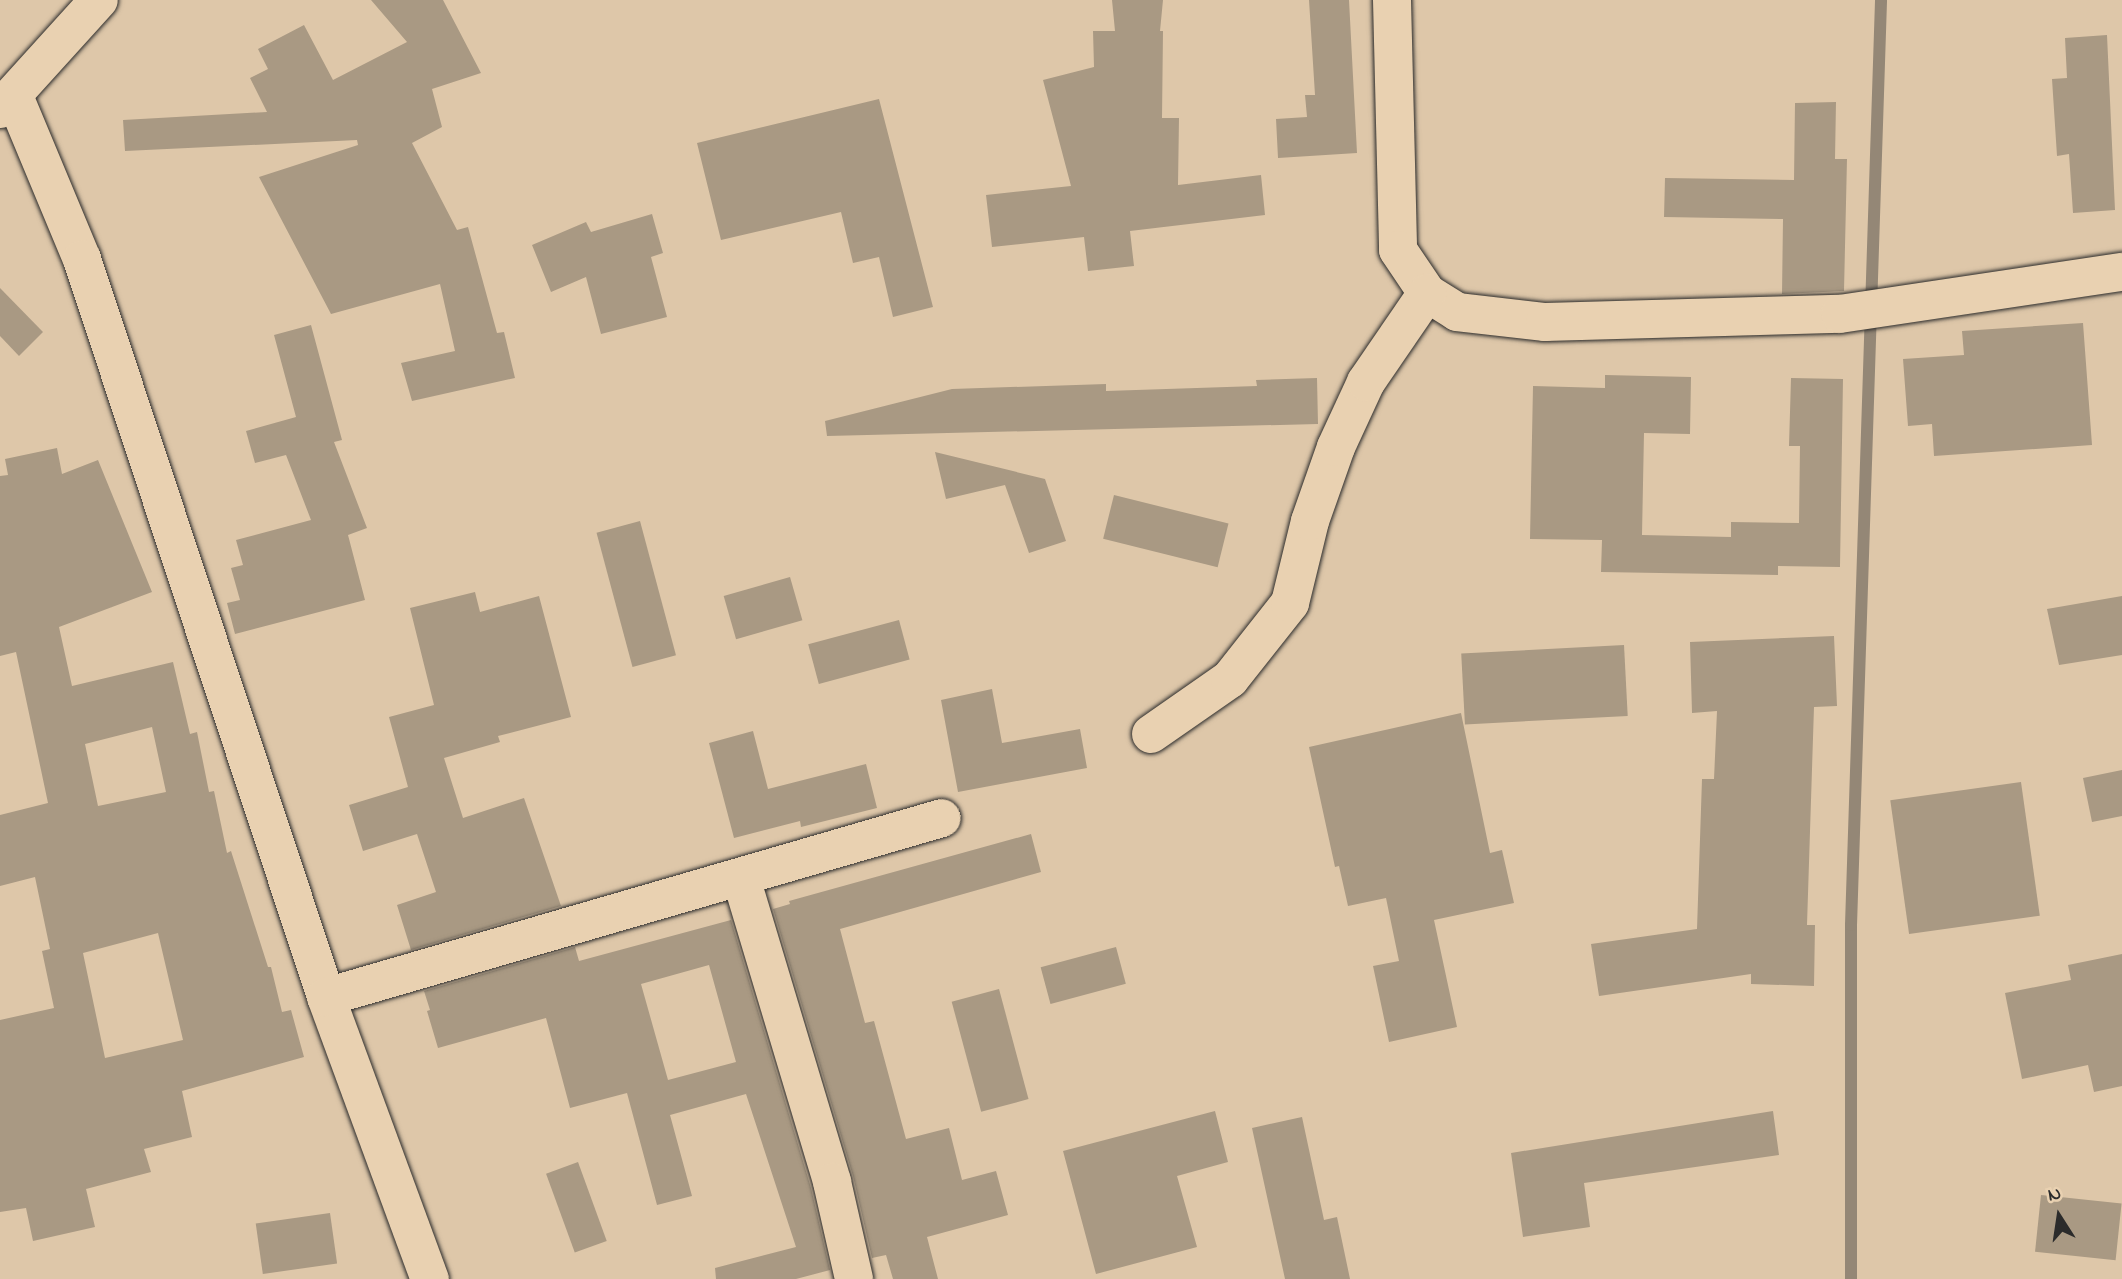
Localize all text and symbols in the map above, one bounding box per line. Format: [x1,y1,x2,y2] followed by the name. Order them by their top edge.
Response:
[2045,1180,2064,1210] text: N
[2024,1181,2094,1251] north arrow

